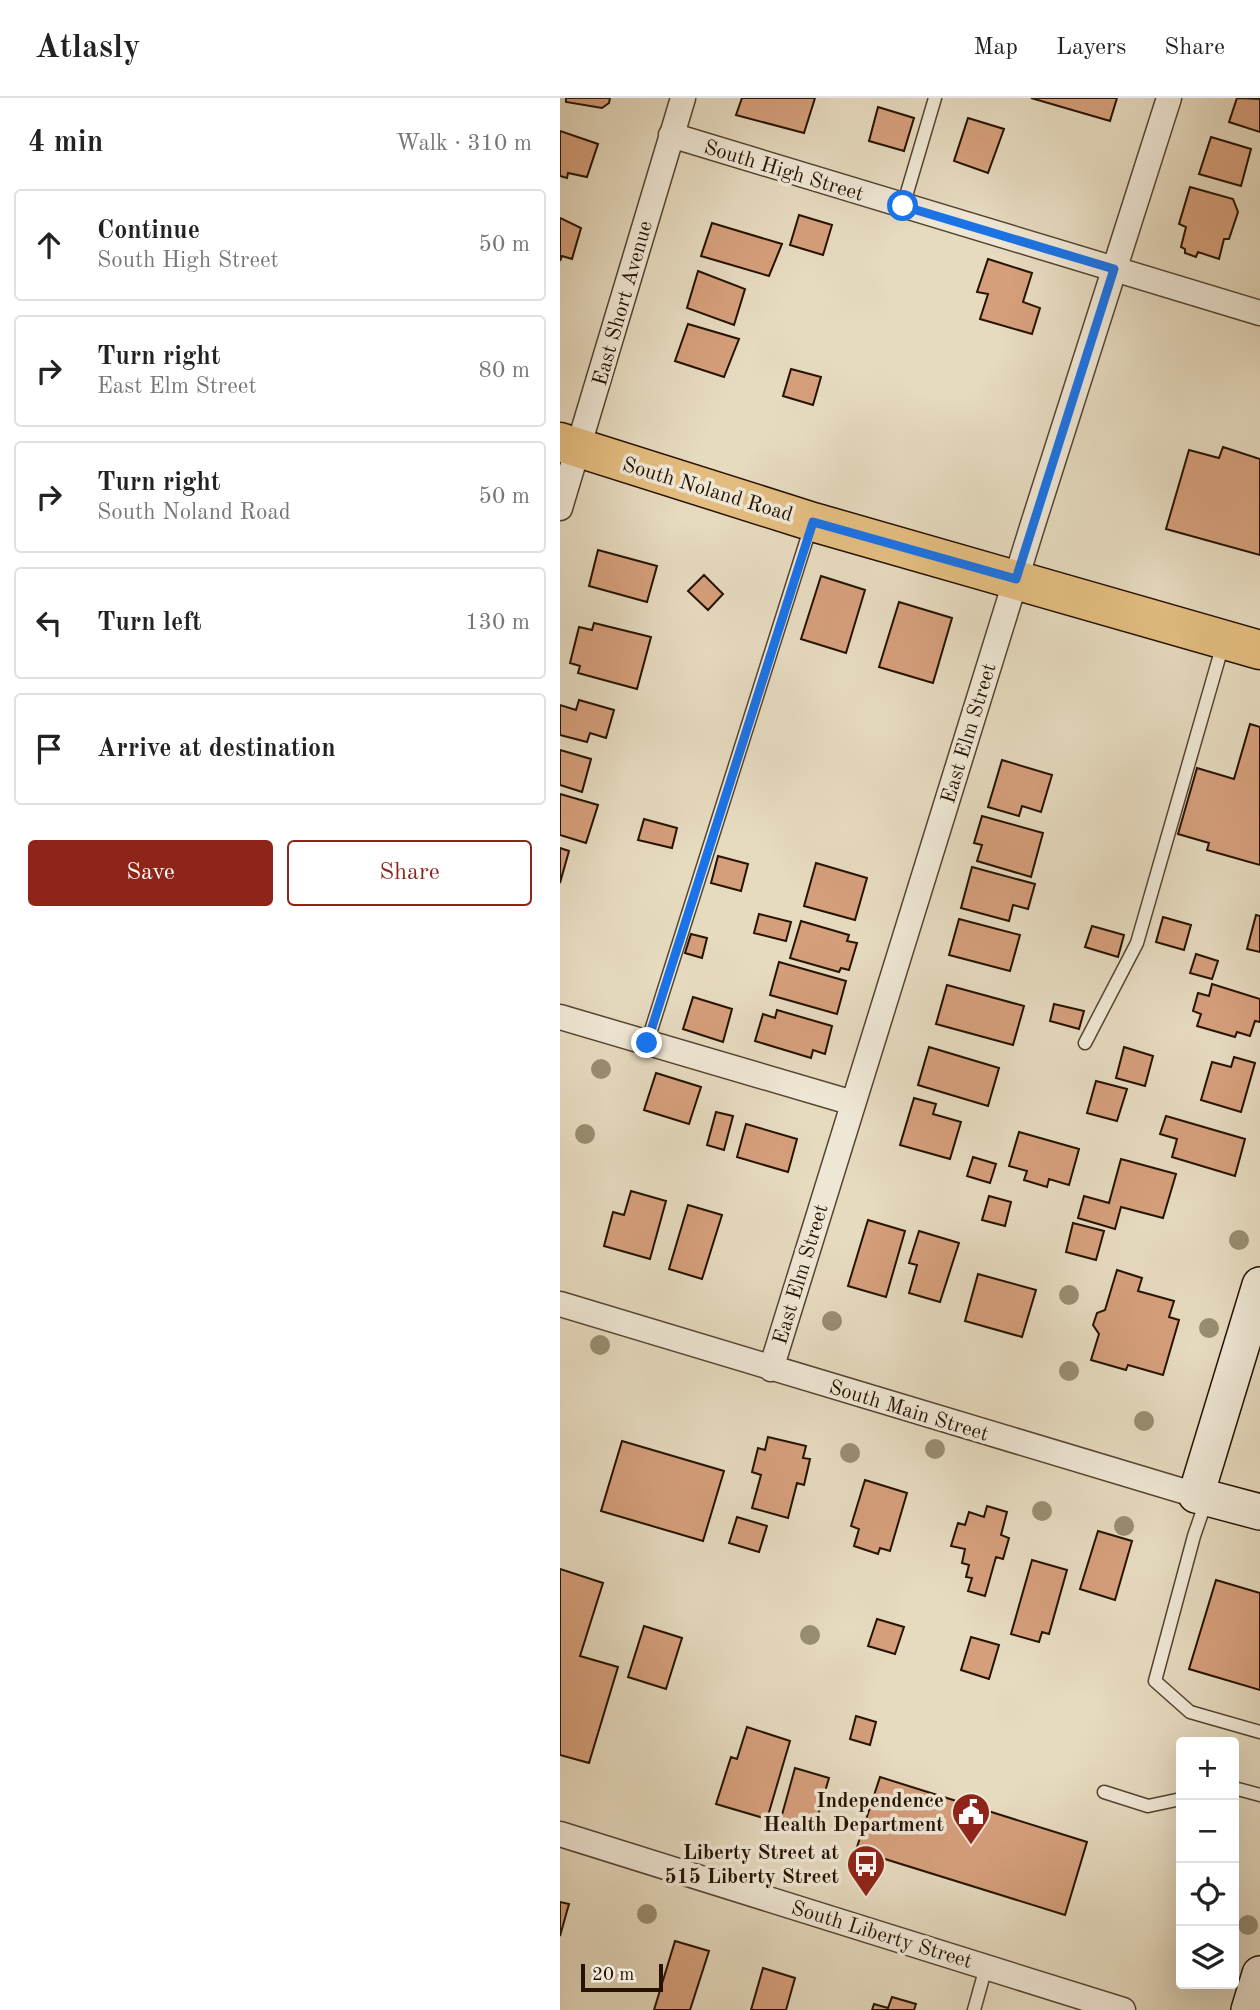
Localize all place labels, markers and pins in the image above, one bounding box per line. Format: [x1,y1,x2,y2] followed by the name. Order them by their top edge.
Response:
[763,1791,944,1836] place label: Independence Health Department
[950,1791,992,1846] public building icon: Independence Health Department
[664,1843,839,1888] place label: Liberty Street at 515 Liberty Street
[845,1843,887,1898] bus stop icon: Liberty Street at 515 Liberty Street

